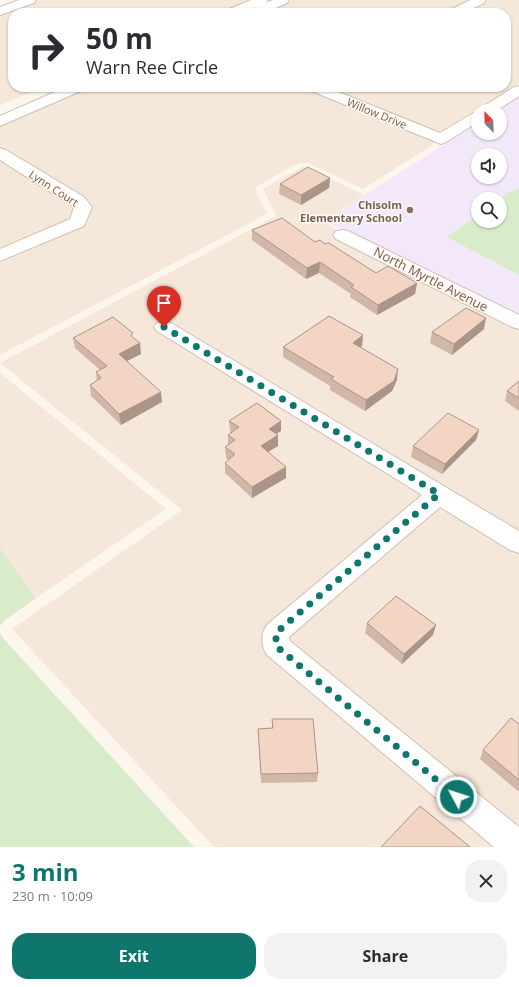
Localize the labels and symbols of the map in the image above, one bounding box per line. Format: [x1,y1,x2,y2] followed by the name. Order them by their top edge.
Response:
[345,94,409,132] street label: Willow Drive
[471,104,507,140] north arrow
[26,166,82,210] street label: Lynn Court
[300,197,402,225] place label: Chisolm Elementary School
[405,205,415,215] marker: Chisolm Elementary School
[371,242,491,316] street label: North Myrtle Avenue
[147,286,181,327] pin
[436,776,478,818] position arrow

